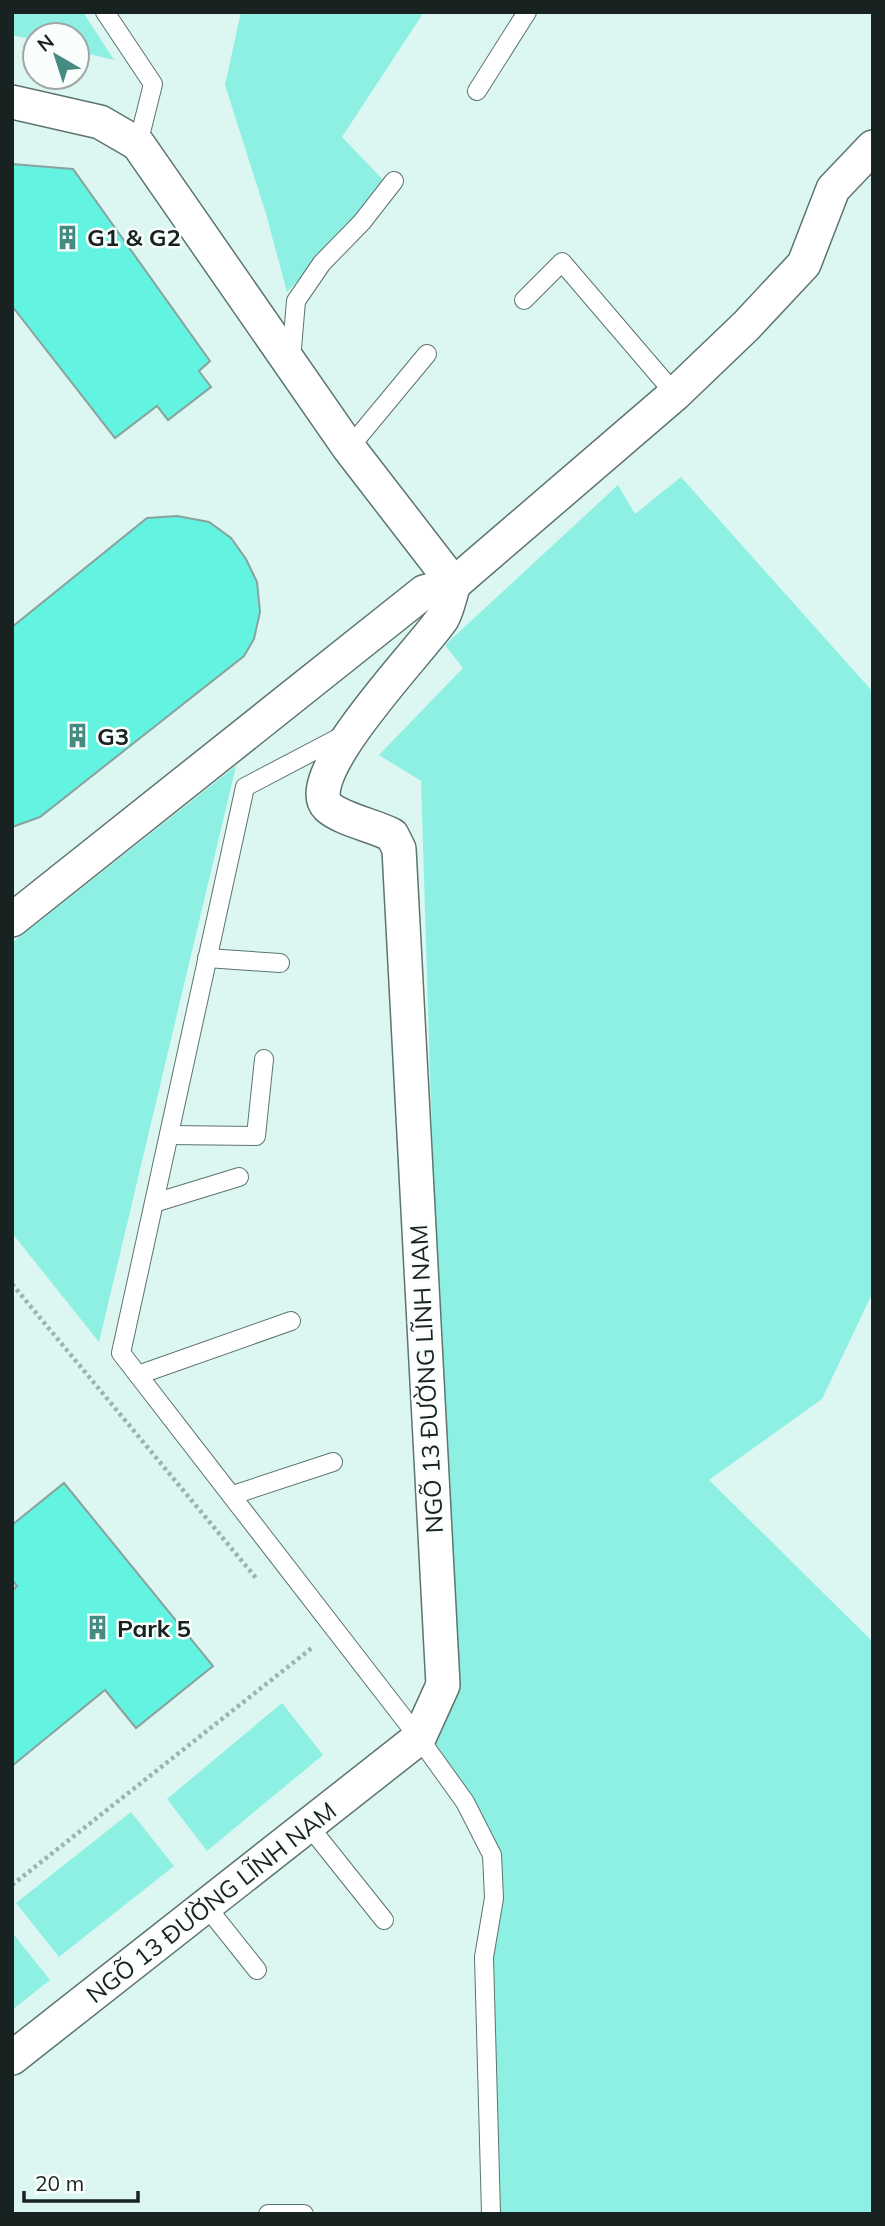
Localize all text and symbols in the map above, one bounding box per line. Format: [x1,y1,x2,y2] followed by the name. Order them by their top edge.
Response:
[21,21,91,91] north arrow
[32,29,58,57] text: N
[87,222,181,252] place label: G1 & G2
[53,223,81,251] building icon: G1 & G2
[97,721,129,751] place label: G3
[63,722,91,750] building icon: G3
[403,1224,449,1534] street label: NGÕ 13 ĐƯỜNG LĨNH NAM
[117,1613,191,1643] place label: Park 5
[83,1614,111,1642] building icon: Park 5
[80,1795,342,2009] street label: NGÕ 13 ĐƯỜNG LĨNH NAM
[24,2160,138,2204] scale bar
[35,2170,84,2196] text: 20 m

